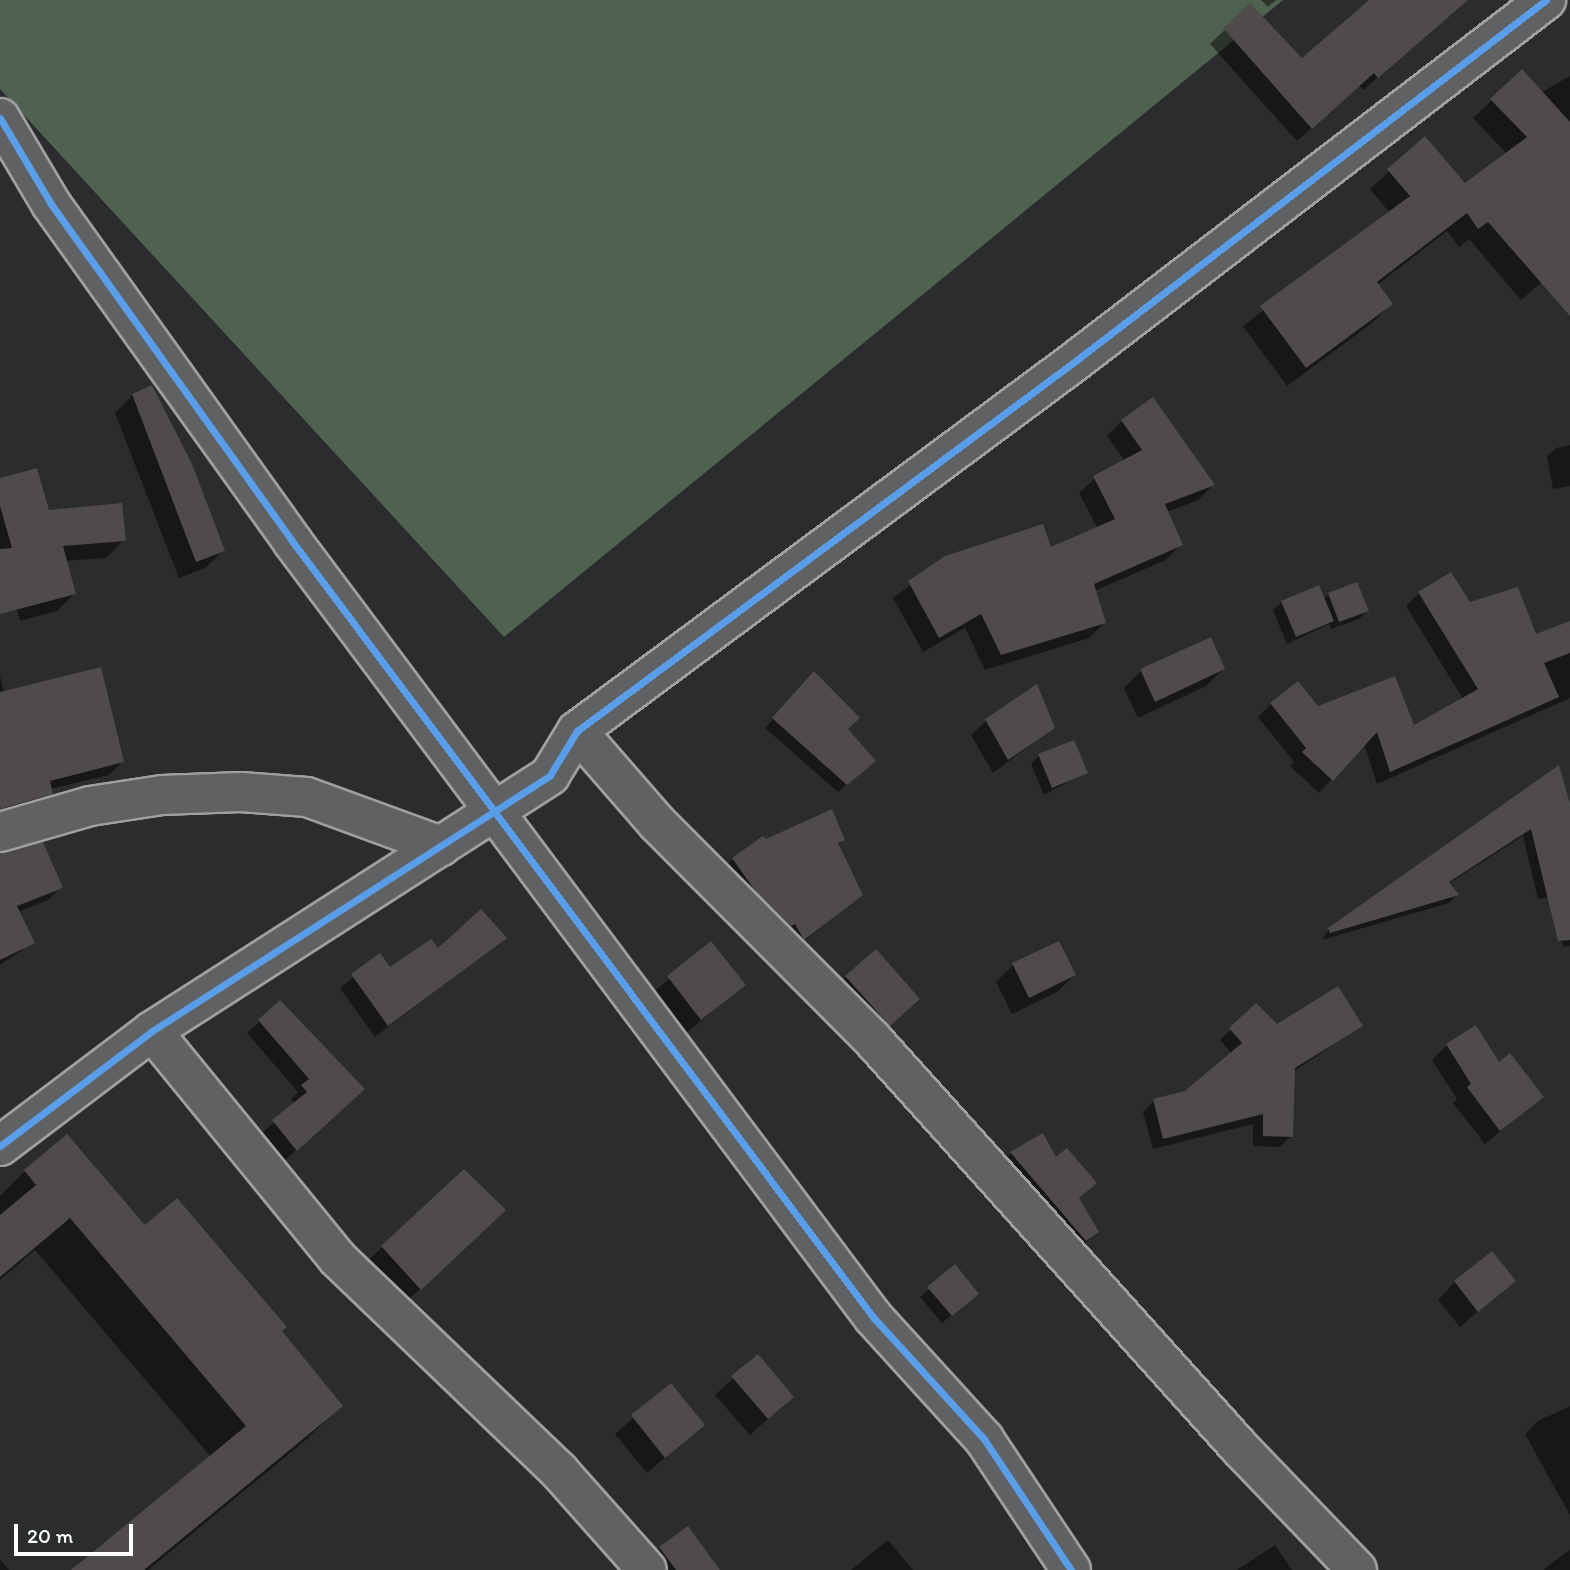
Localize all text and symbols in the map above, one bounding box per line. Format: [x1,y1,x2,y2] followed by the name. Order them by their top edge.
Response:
[18,1510,136,1554] scale bar
[27,1523,73,1548] text: 20 m

